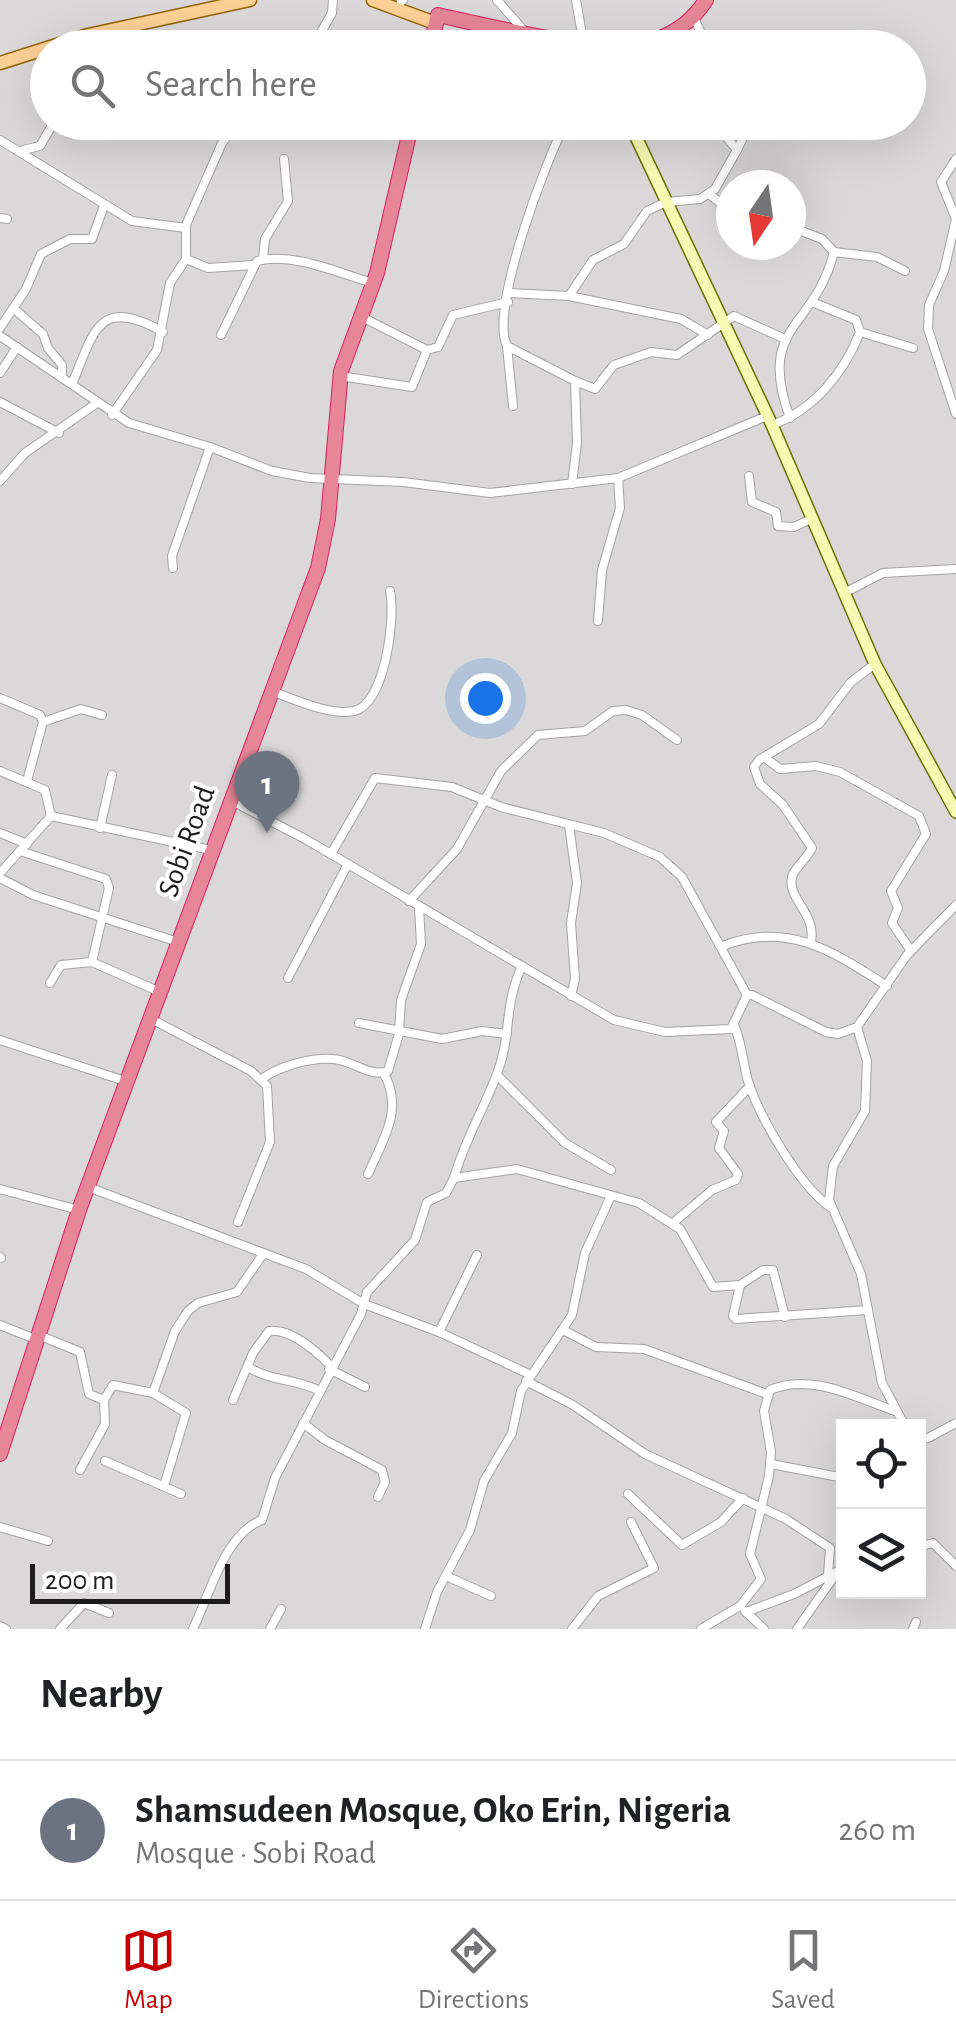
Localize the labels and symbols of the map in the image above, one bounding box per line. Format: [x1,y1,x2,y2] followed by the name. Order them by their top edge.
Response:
[716,170,806,260] north arrow
[460,673,511,724] your location
[234,750,300,833] pin: 1
[153,782,221,901] street label: Sobi Road
[30,1559,230,1604] scale bar

